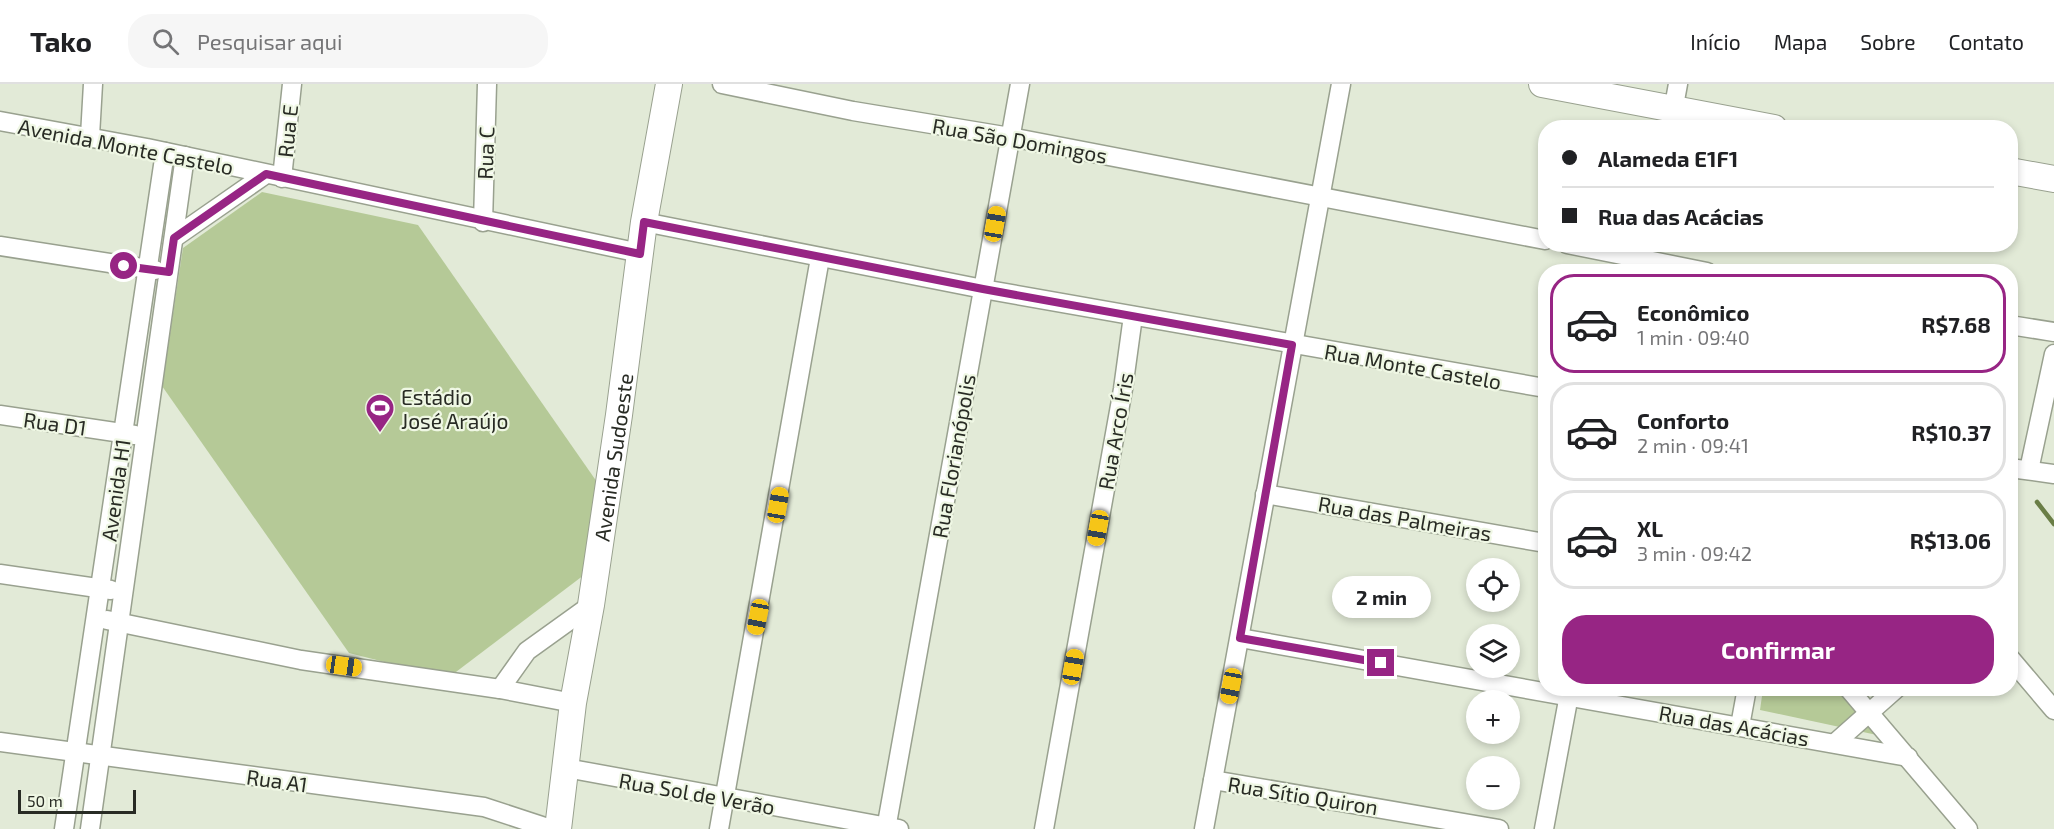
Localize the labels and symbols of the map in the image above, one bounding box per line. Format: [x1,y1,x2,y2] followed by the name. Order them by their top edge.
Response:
[272,103,302,159] street label: Rua E
[931,112,1109,168] street label: Rua São Domingos
[16,113,236,179] street label: Avenida Monte Castelo
[472,126,498,180] street label: Rua C
[983,205,1007,243] car
[110,252,137,279] route start
[1323,338,1503,394] street label: Rua Monte Castelo
[1092,371,1138,491] street label: Rua Arco Íris
[588,372,637,543] street label: Avenida Sudoeste
[926,372,980,540] street label: Rua Florianópolis
[401,384,508,434] place label: Estádio José Araújo
[364,392,396,434] sports icon: Estádio José Araújo
[22,406,88,440] street label: Rua D1
[95,437,135,543] street label: Avenida H1
[766,486,790,524] car
[1316,490,1494,546] street label: Rua das Palmeiras
[1086,509,1110,547] car
[1332,576,1430,618] callout: 2 min
[746,598,770,636] car
[1061,648,1085,686] car
[1367,649,1394,676] route end
[325,655,363,677] car
[1219,667,1243,705] car
[1657,699,1811,751] street label: Rua das Acácias
[245,763,309,797] street label: Rua A1
[617,767,777,819] street label: Rua Sol de Verão
[1226,771,1380,820] street label: Rua Sítio Quiron
[18,787,136,814] scale bar

